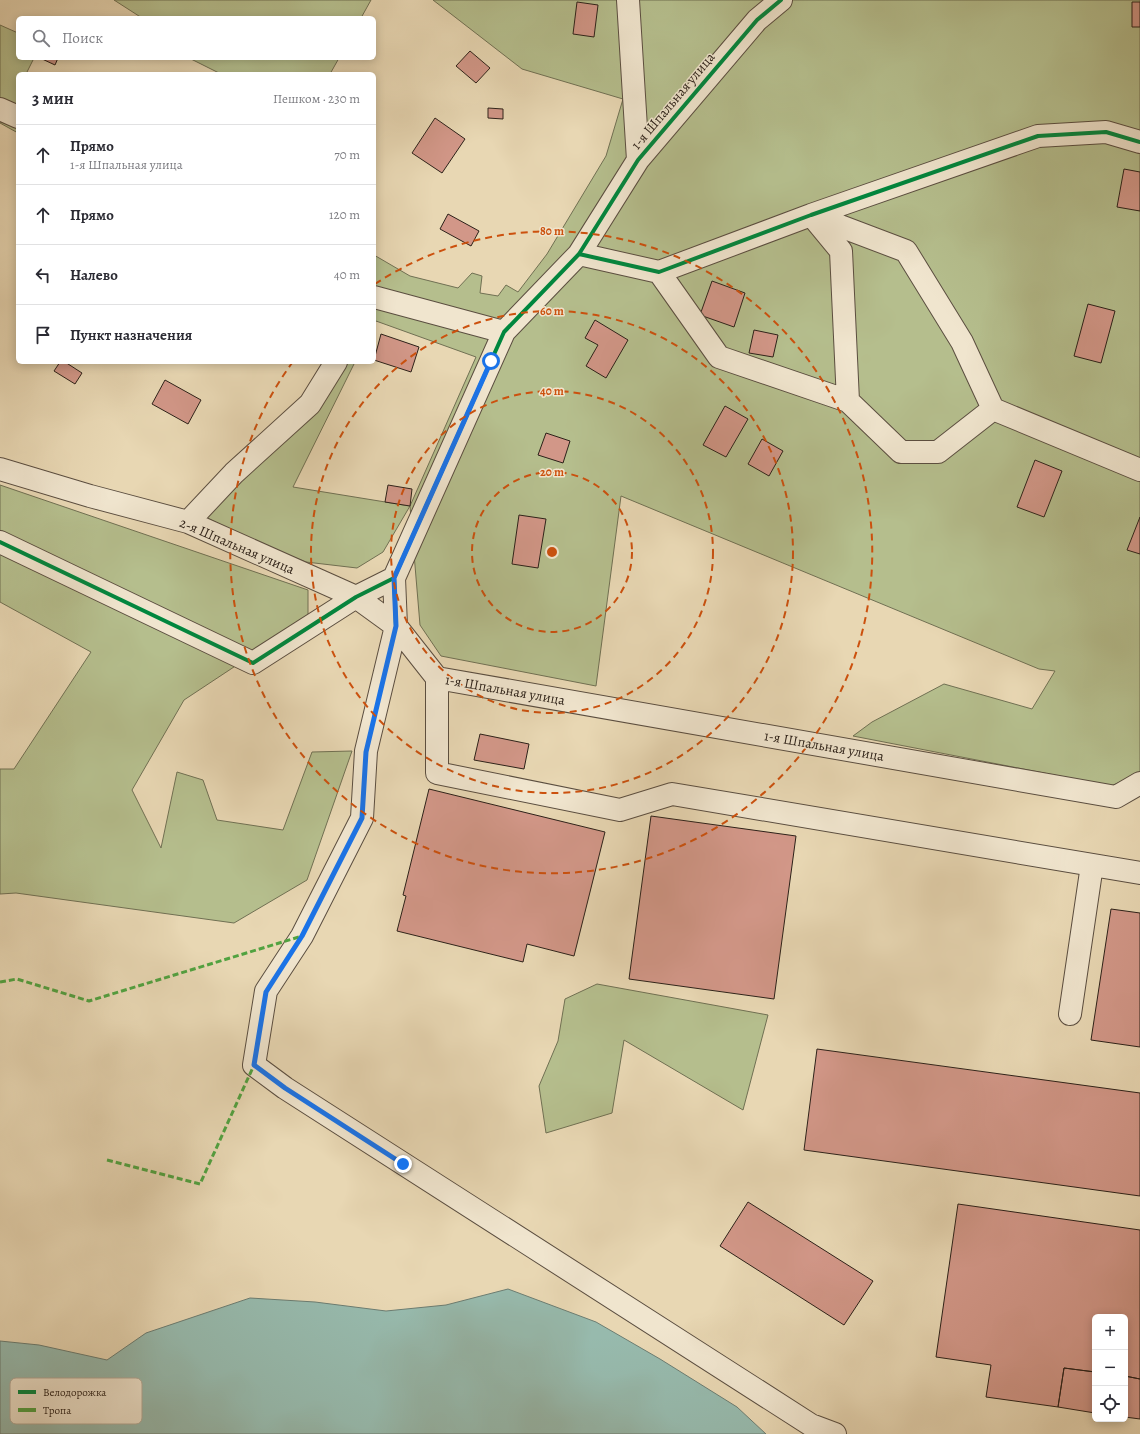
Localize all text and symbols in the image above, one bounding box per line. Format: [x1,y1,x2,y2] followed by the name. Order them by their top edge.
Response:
[16,16,376,60] search box
[30,27,52,49] icon: search
[62,28,103,48] text: Поиск
[627,48,720,154] street label: 1-я Шпальная улица
[32,87,74,110] text: 3 мин
[273,90,360,107] text: Пешком · 230 m
[70,136,114,156] text: Прямо
[32,144,54,166] icon: ahead
[334,146,360,163] text: 70 m
[70,156,183,173] text: 1-я Шпальная улица
[32,204,54,226] icon: ahead
[70,205,114,225] text: Прямо
[329,206,360,223] text: 120 m
[540,223,564,239] text: 80 m
[32,264,54,286] icon: left
[70,265,118,285] text: Налево
[334,266,360,283] text: 40 m
[540,303,564,319] text: 60 m
[32,324,54,346] icon: arrive
[70,325,192,345] text: Пункт назначения
[482,352,500,370] route start
[540,383,564,399] text: 40 m
[540,464,564,480] text: 20 m
[177,513,298,579] street label: 2-я Шпальная улица
[545,545,559,559] centre of rings
[444,670,567,710] street label: 1-я Шпальная улица
[763,726,886,766] street label: 1-я Шпальная улица
[394,1155,412,1173] route end
[1092,1314,1128,1422] map controls
[1092,1314,1128,1350] button: +
[1092,1350,1128,1386] button: −
[10,1378,142,1424] legend
[43,1385,107,1400] text: Велодорожка
[1092,1386,1128,1422] button: locate
[43,1403,72,1418] text: Тропа

